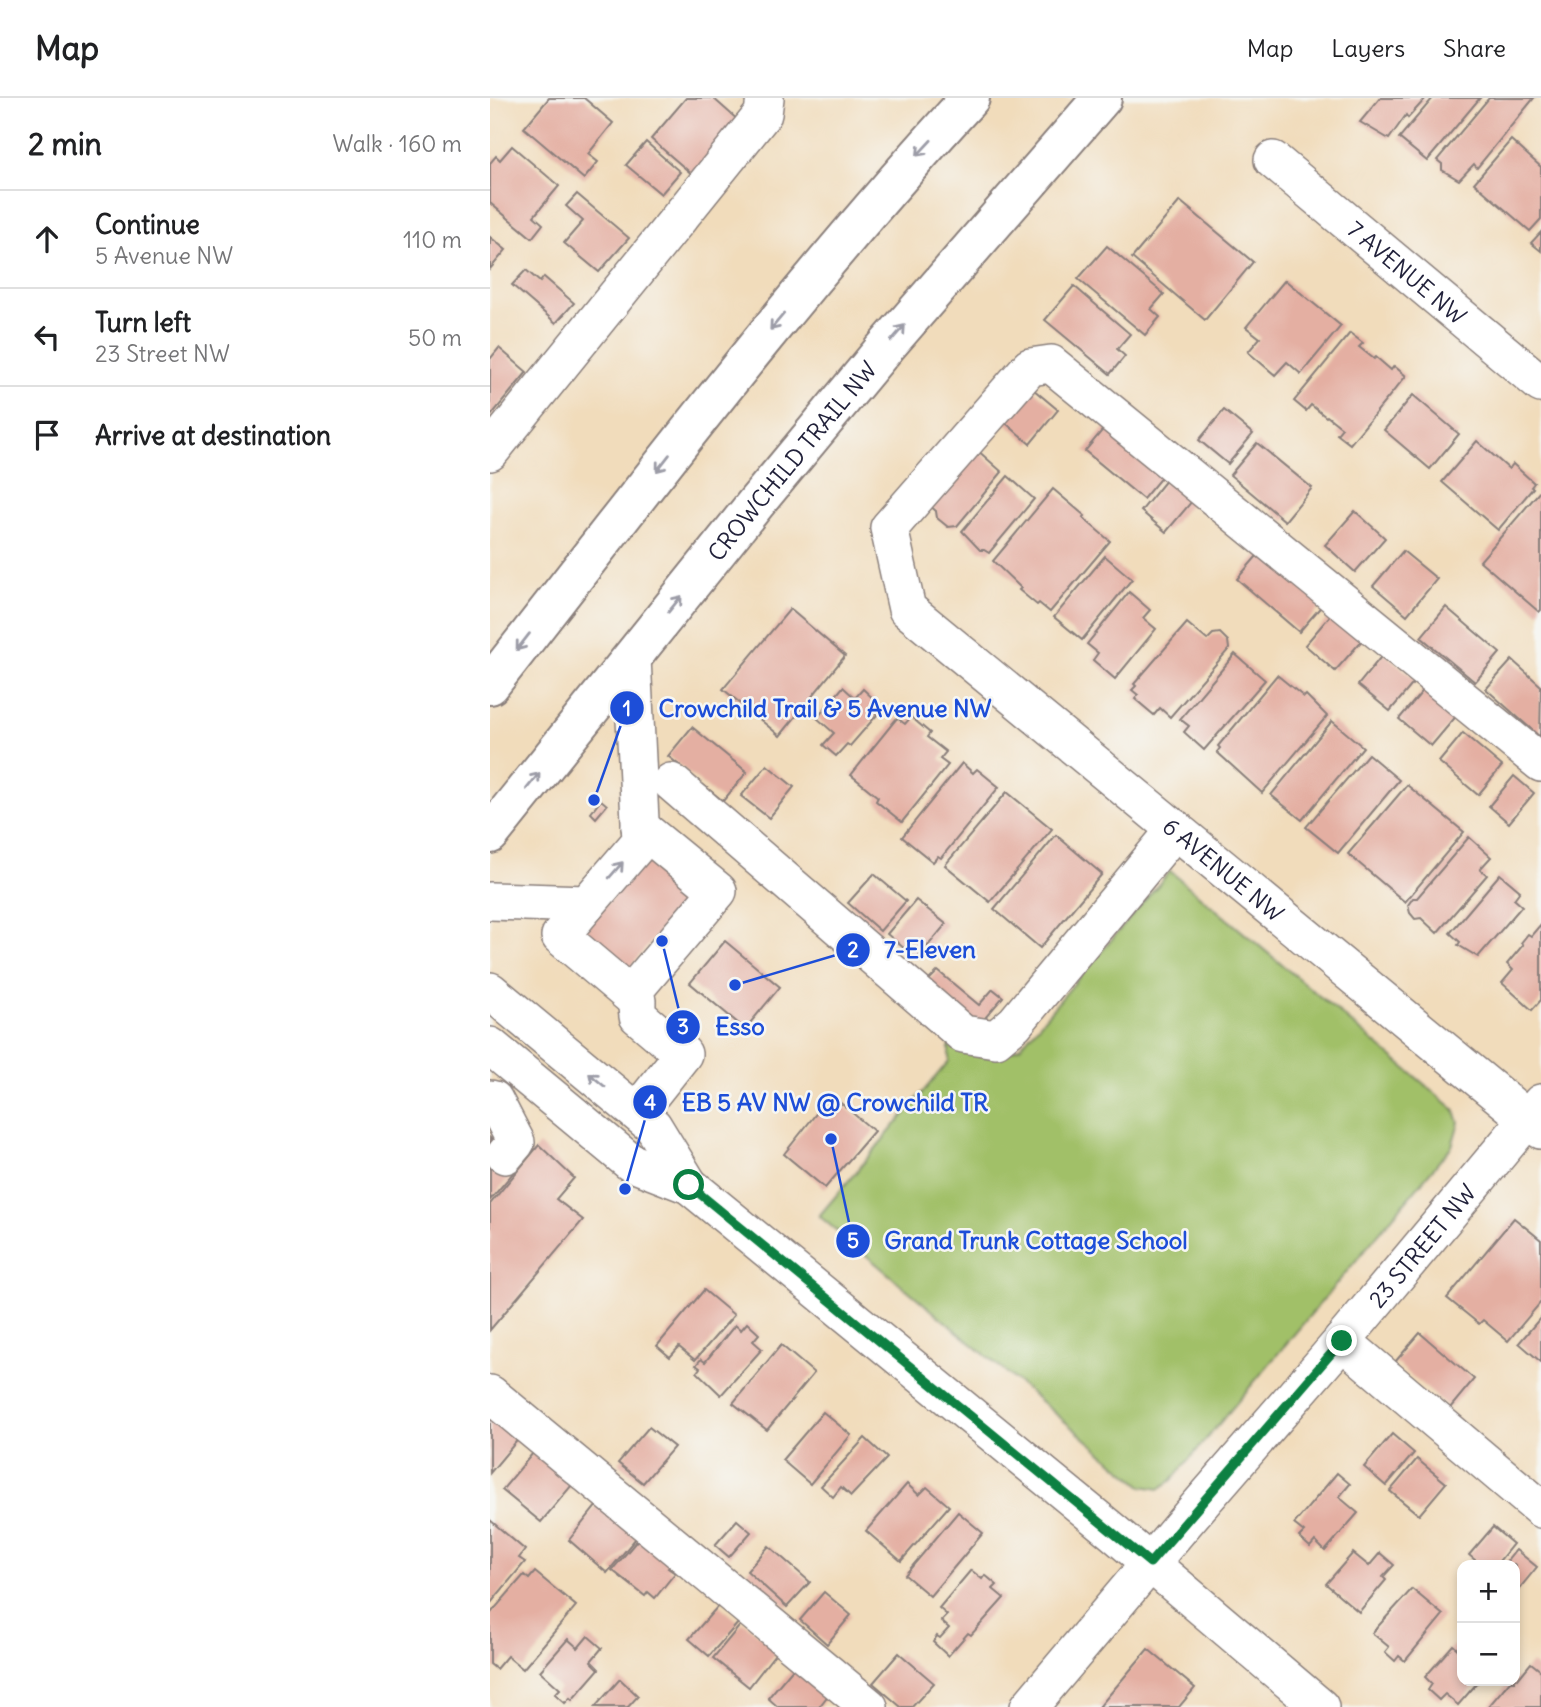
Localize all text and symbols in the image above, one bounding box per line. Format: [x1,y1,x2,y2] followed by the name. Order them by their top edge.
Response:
[35,27,99,69] text: Map
[1247,33,1293,63] text: Map
[1331,33,1405,63] text: Layers
[1443,33,1506,63] text: Share
[28,125,102,163] text: 2 min
[333,129,462,158] text: Walk · 160 m
[916,139,932,157] one-way arrow
[95,208,200,241] text: Continue
[1342,214,1473,330] street label: 7 AVENUE NW
[28,220,66,258] icon: ahead
[403,225,462,254] text: 110 m
[95,241,233,270] text: 5 Avenue NW
[95,306,191,339] text: Turn left
[770,313,785,331] one-way arrow
[28,318,66,356] icon: left
[408,323,462,352] text: 50 m
[890,325,906,343] one-way arrow
[95,339,230,368] text: 23 Street NW
[701,355,883,567] street label: CROWCHILD TRAIL NW
[28,416,66,454] icon: arrive
[95,419,331,452] text: Arrive at destination
[656,453,671,471] one-way arrow
[668,595,683,613] one-way arrow
[516,632,531,651] one-way arrow
[609,686,1005,731] callout: Crowchild Trail & 5 Avenue NW
[659,693,992,723] text: Crowchild Trail & 5 Avenue NW
[623,695,631,722] text: 1
[525,772,541,790] one-way arrow
[1157,811,1290,928] street label: 6 AVENUE NW
[608,861,624,879] one-way arrow
[835,927,990,972] callout: 7-Eleven
[884,934,976,964] text: 7-Eleven
[847,936,859,963] text: 2
[666,1005,778,1050] callout: Esso
[715,1011,765,1041] text: Esso
[677,1013,689,1040] text: 3
[589,1072,607,1088] one-way arrow
[633,1080,1002,1125] callout: EB 5 AV NW @ Crowchild TR
[682,1087,989,1117] text: EB 5 AV NW @ Crowchild TR
[644,1089,656,1116] text: 4
[673,1169,704,1200] route start
[1362,1178,1482,1313] street label: 23 STREET NW
[836,1218,1202,1263] callout: Grand Trunk Cottage School
[884,1225,1188,1255] text: Grand Trunk Cottage School
[847,1227,859,1254] text: 5
[1326,1325,1357,1356] route end
[1457,1560,1520,1686] map controls
[1457,1560,1520,1623] button: +
[1457,1623,1520,1686] button: −

